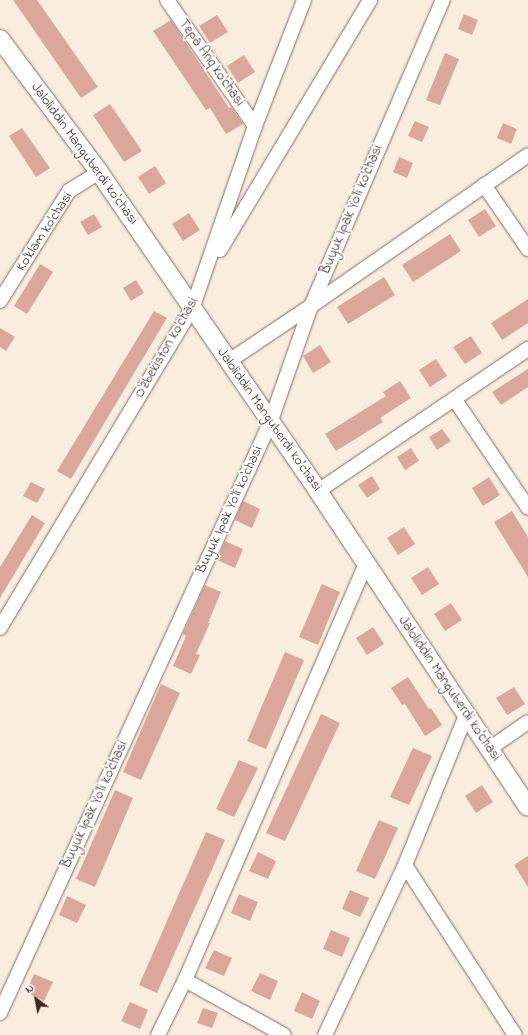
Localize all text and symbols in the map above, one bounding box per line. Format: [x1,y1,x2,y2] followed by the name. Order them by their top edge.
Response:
[175,16,247,110] street label: Tepa Ariq ko'chasi
[27,80,141,228] street label: Jaloliddin Manguberdi ko'chasi
[317,143,387,277] street label: Buyuk Ipak Yo'li ko'chasi
[13,189,77,275] street label: Ko'klam ko'chasi
[131,295,203,401] street label: O'zbekiston ko'chasi
[213,345,325,495] street label: Jaloliddin Manguberdi ko'chasi
[193,443,267,577] street label: Buyuk Ipak Yo'li ko'chasi
[394,613,504,765] street label: Jaloliddin Manguberdi ko'chasi
[58,738,132,872] street label: Buyuk Ipak Yo'li ko'chasi
[16,979,56,1019] north arrow
[22,980,37,998] text: N

